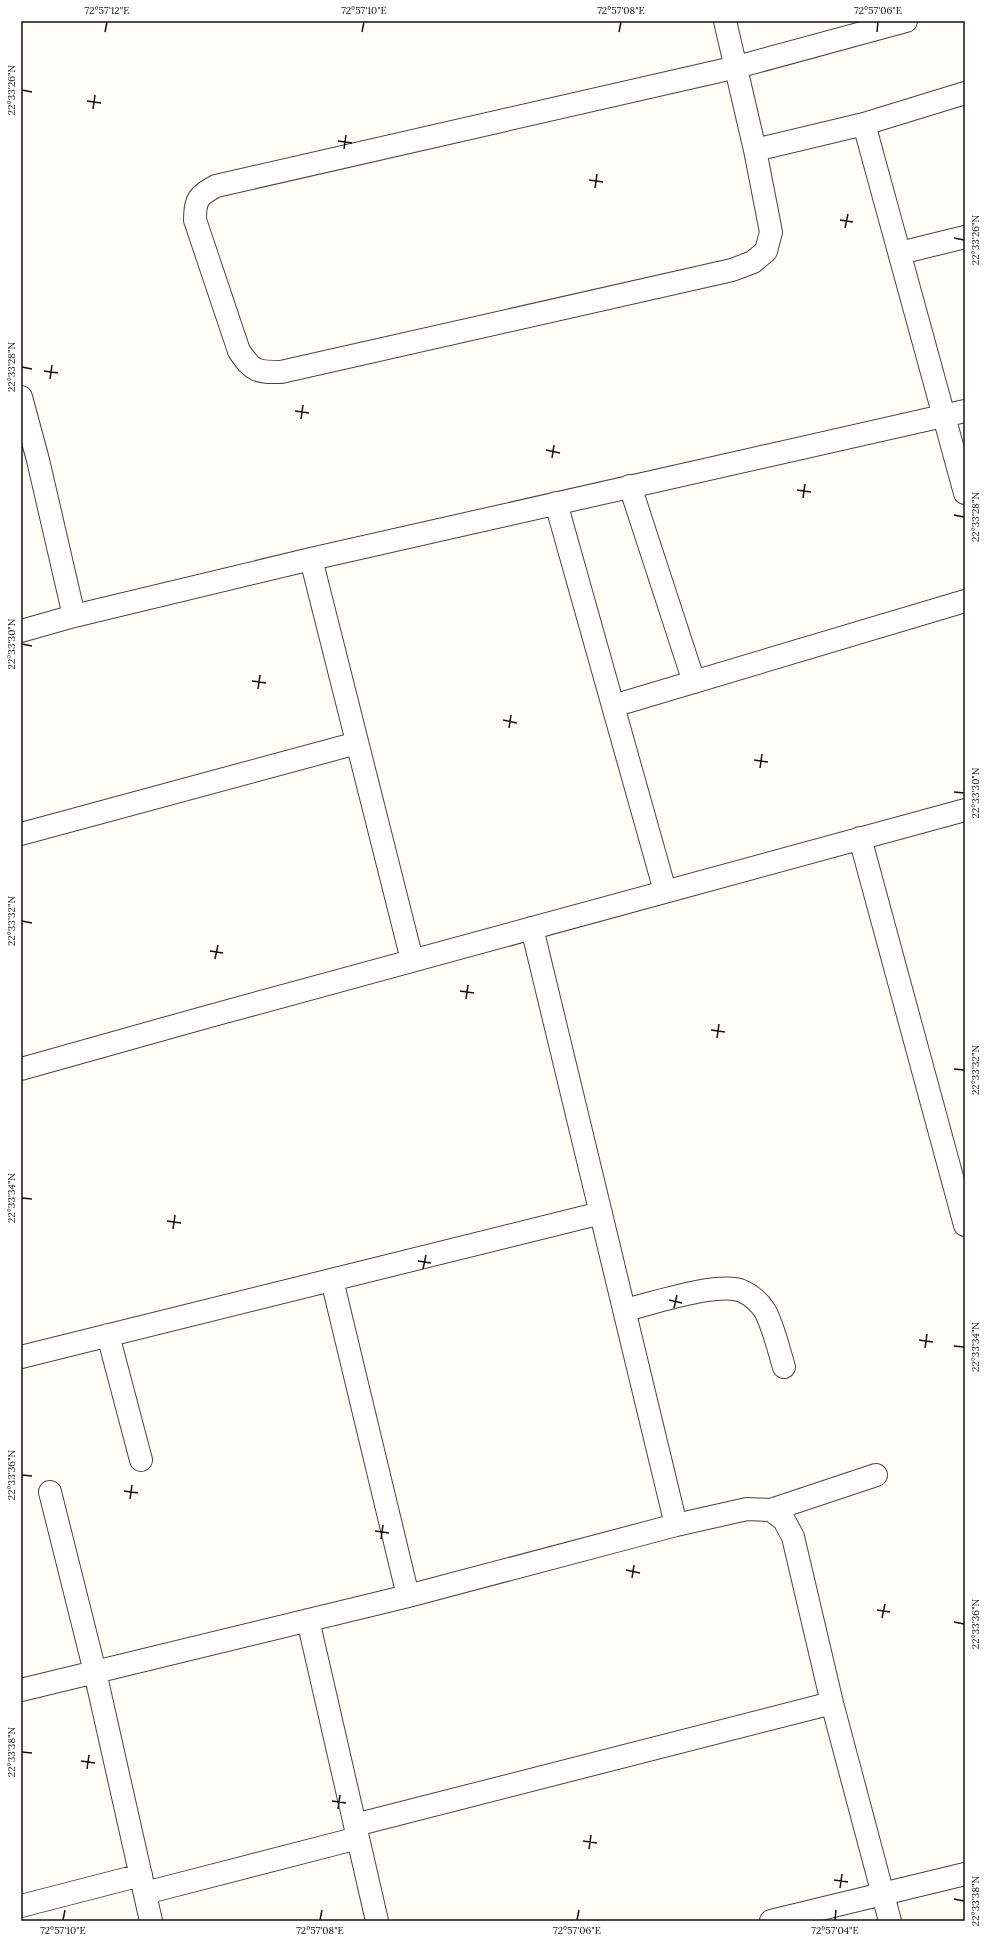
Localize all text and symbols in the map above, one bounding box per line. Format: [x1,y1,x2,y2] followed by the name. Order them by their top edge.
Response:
[85,4,129,17] text: 72°57'12"E
[341,4,387,17] text: 72°57'10"E
[597,4,645,17] text: 72°57'08"E
[854,4,902,17] text: 72°57'06"E
[5,65,18,115] text: 22°33'26"N
[969,215,982,265] text: 22°33'26"N
[5,342,18,392] text: 22°33'28"N
[969,492,982,542] text: 22°33'28"N
[5,618,18,669] text: 22°33'30"N
[969,767,982,818] text: 22°33'30"N
[5,896,18,946] text: 22°33'32"N
[969,1045,982,1095] text: 22°33'32"N
[5,1173,18,1223] text: 22°33'34"N
[969,1322,982,1372] text: 22°33'34"N
[5,1449,18,1500] text: 22°33'36"N
[969,1598,982,1649] text: 22°33'36"N
[5,1726,18,1777] text: 22°33'38"N
[969,1875,982,1926] text: 22°33'38"N
[40,1924,86,1937] text: 72°57'10"E
[296,1924,344,1937] text: 72°57'08"E
[553,1924,601,1937] text: 72°57'06"E
[811,1924,859,1937] text: 72°57'04"E

